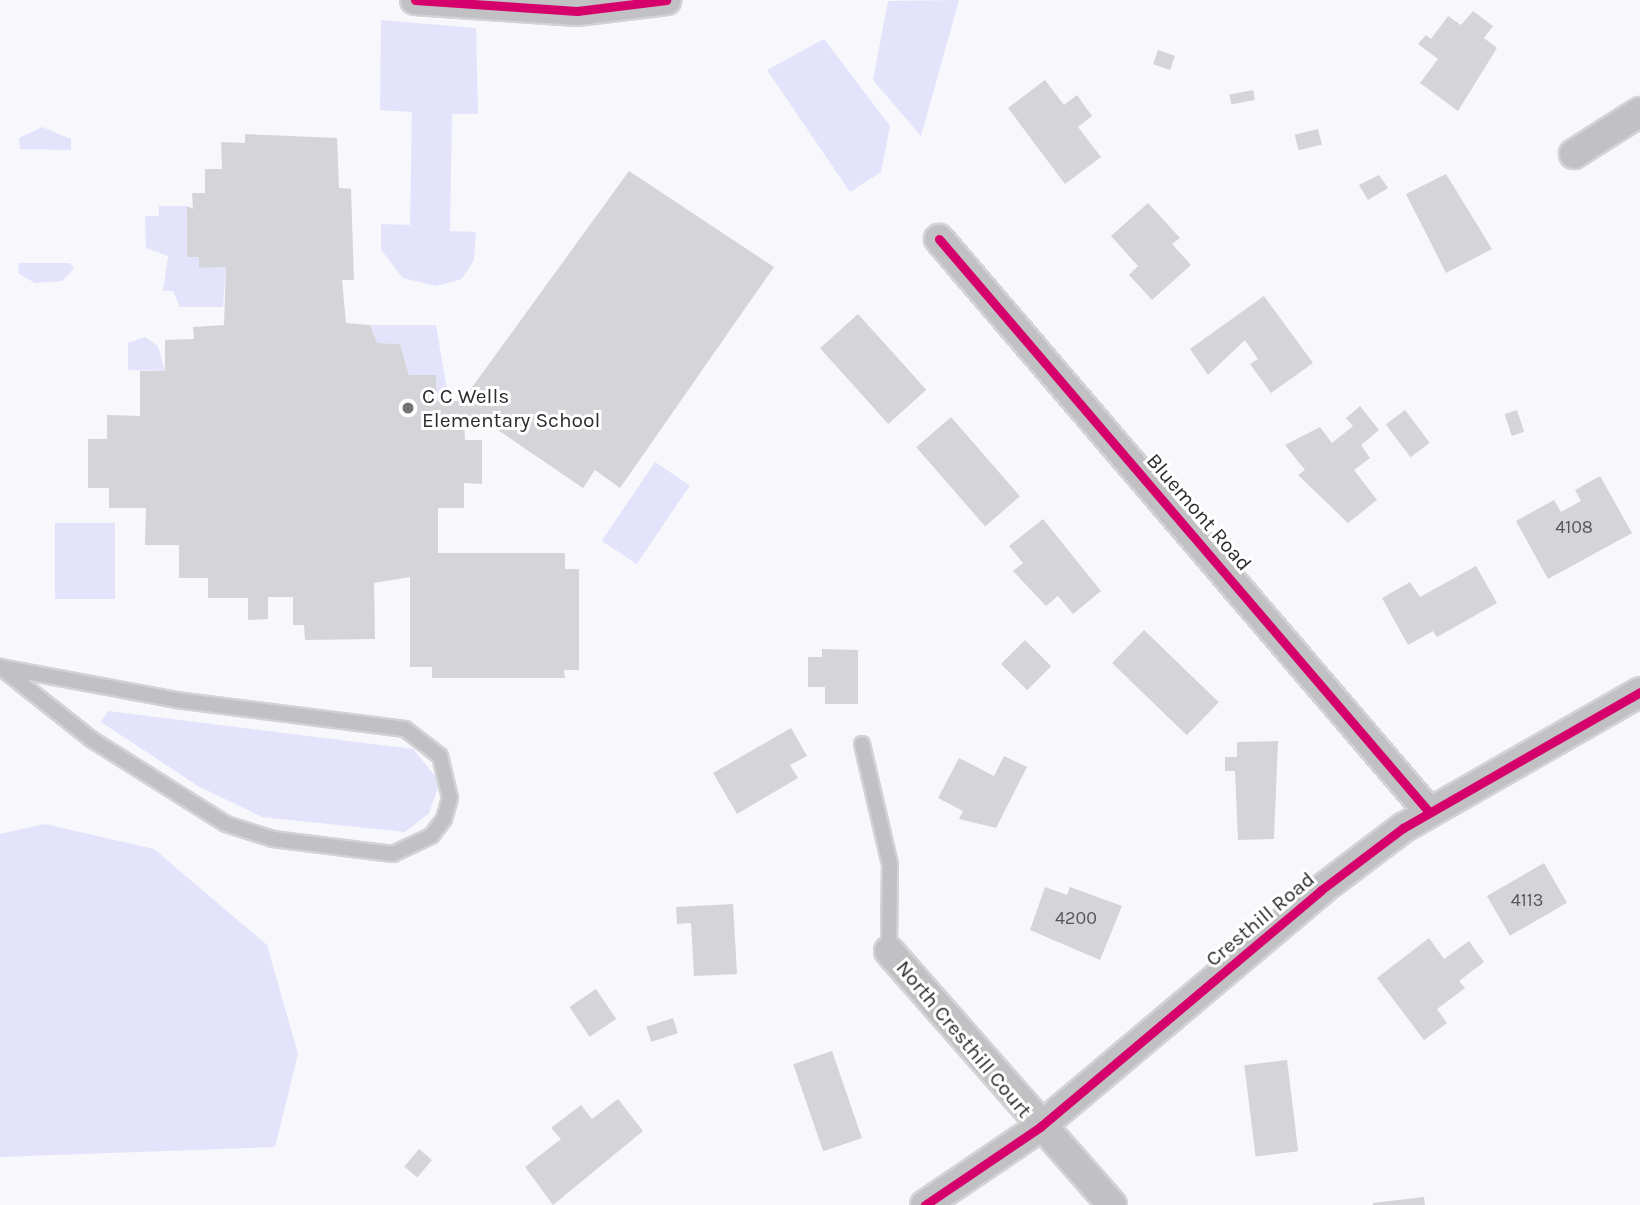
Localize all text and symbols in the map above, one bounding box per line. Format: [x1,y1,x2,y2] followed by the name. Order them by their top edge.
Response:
[422,383,600,433] place label: C C Wells Elementary School
[400,400,416,416] marker: C C Wells Elementary School
[1141,448,1257,576] street label: Bluemont Road
[1555,516,1593,538] house number: 4108
[1200,866,1320,972] street label: Cresthill Road
[1511,889,1543,911] house number: 4113
[1055,907,1097,929] house number: 4200
[891,955,1037,1123] street label: North Cresthill Court

